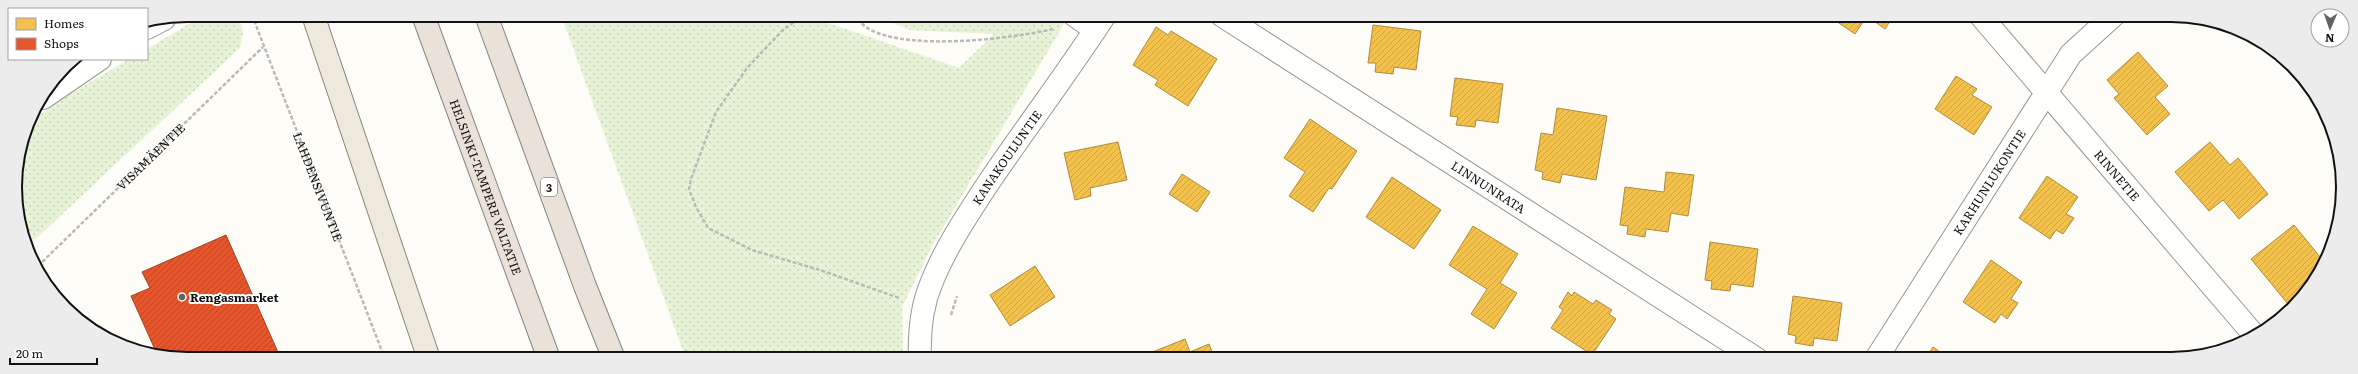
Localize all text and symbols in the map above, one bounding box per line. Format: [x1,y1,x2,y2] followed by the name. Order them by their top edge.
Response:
[8,8,148,60] legend
[2310,8,2350,48] north arrow
[44,14,84,32] text: Homes
[2325,31,2335,47] text: N
[44,34,79,52] text: Shops
[445,96,527,278] street label: HELSINKI-TAMPERE VALTATIE
[967,106,1046,208] street label: KANAKOULUNTIE
[112,119,189,194] street label: VISAMÄENTIE
[1949,125,2030,238] street label: KARHUNLUKONTIE
[289,129,348,244] street label: LAHDENSIVUNTIE
[2090,146,2145,205] street label: RINNETIE
[1448,156,1529,217] street label: LINNUNRATA
[541,178,557,196] road number: 3
[190,288,279,306] place label: Rengasmarket
[177,292,187,302] marker: Rengasmarket
[10,340,97,366] scale bar
[16,344,43,362] text: 20 m

